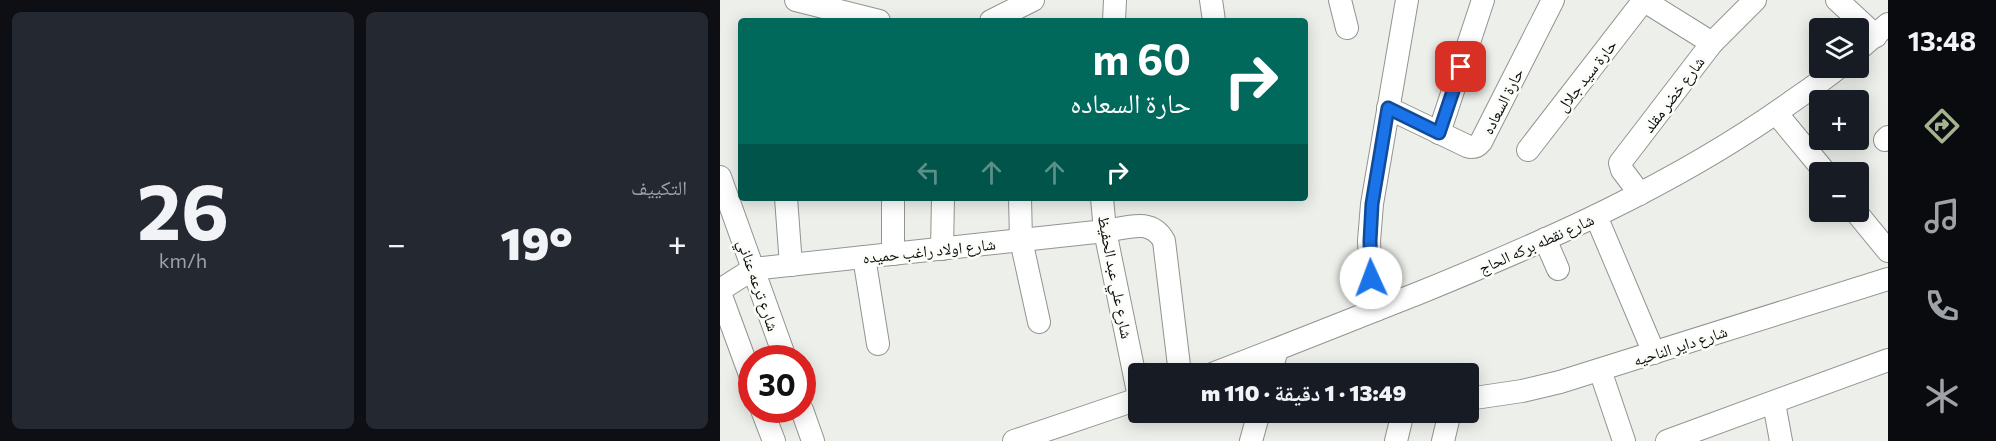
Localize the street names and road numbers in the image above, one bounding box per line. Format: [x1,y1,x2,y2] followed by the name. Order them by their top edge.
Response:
[1552,35,1622,116] street label: حارة سيد جلال
[1638,52,1709,137] street label: شارع خضر مقلد
[1477,65,1528,138] street label: حارة السعاده
[1475,209,1597,279] street label: شارع نقطه بركه الحاج
[1091,214,1137,341] street label: شارع علي عبد الحفيظ
[862,234,997,268] street label: شارع اولاد راغب حميده
[731,237,784,335] street label: شارع ترعه عناني
[1630,321,1730,371] street label: شارع داير الناحيه

